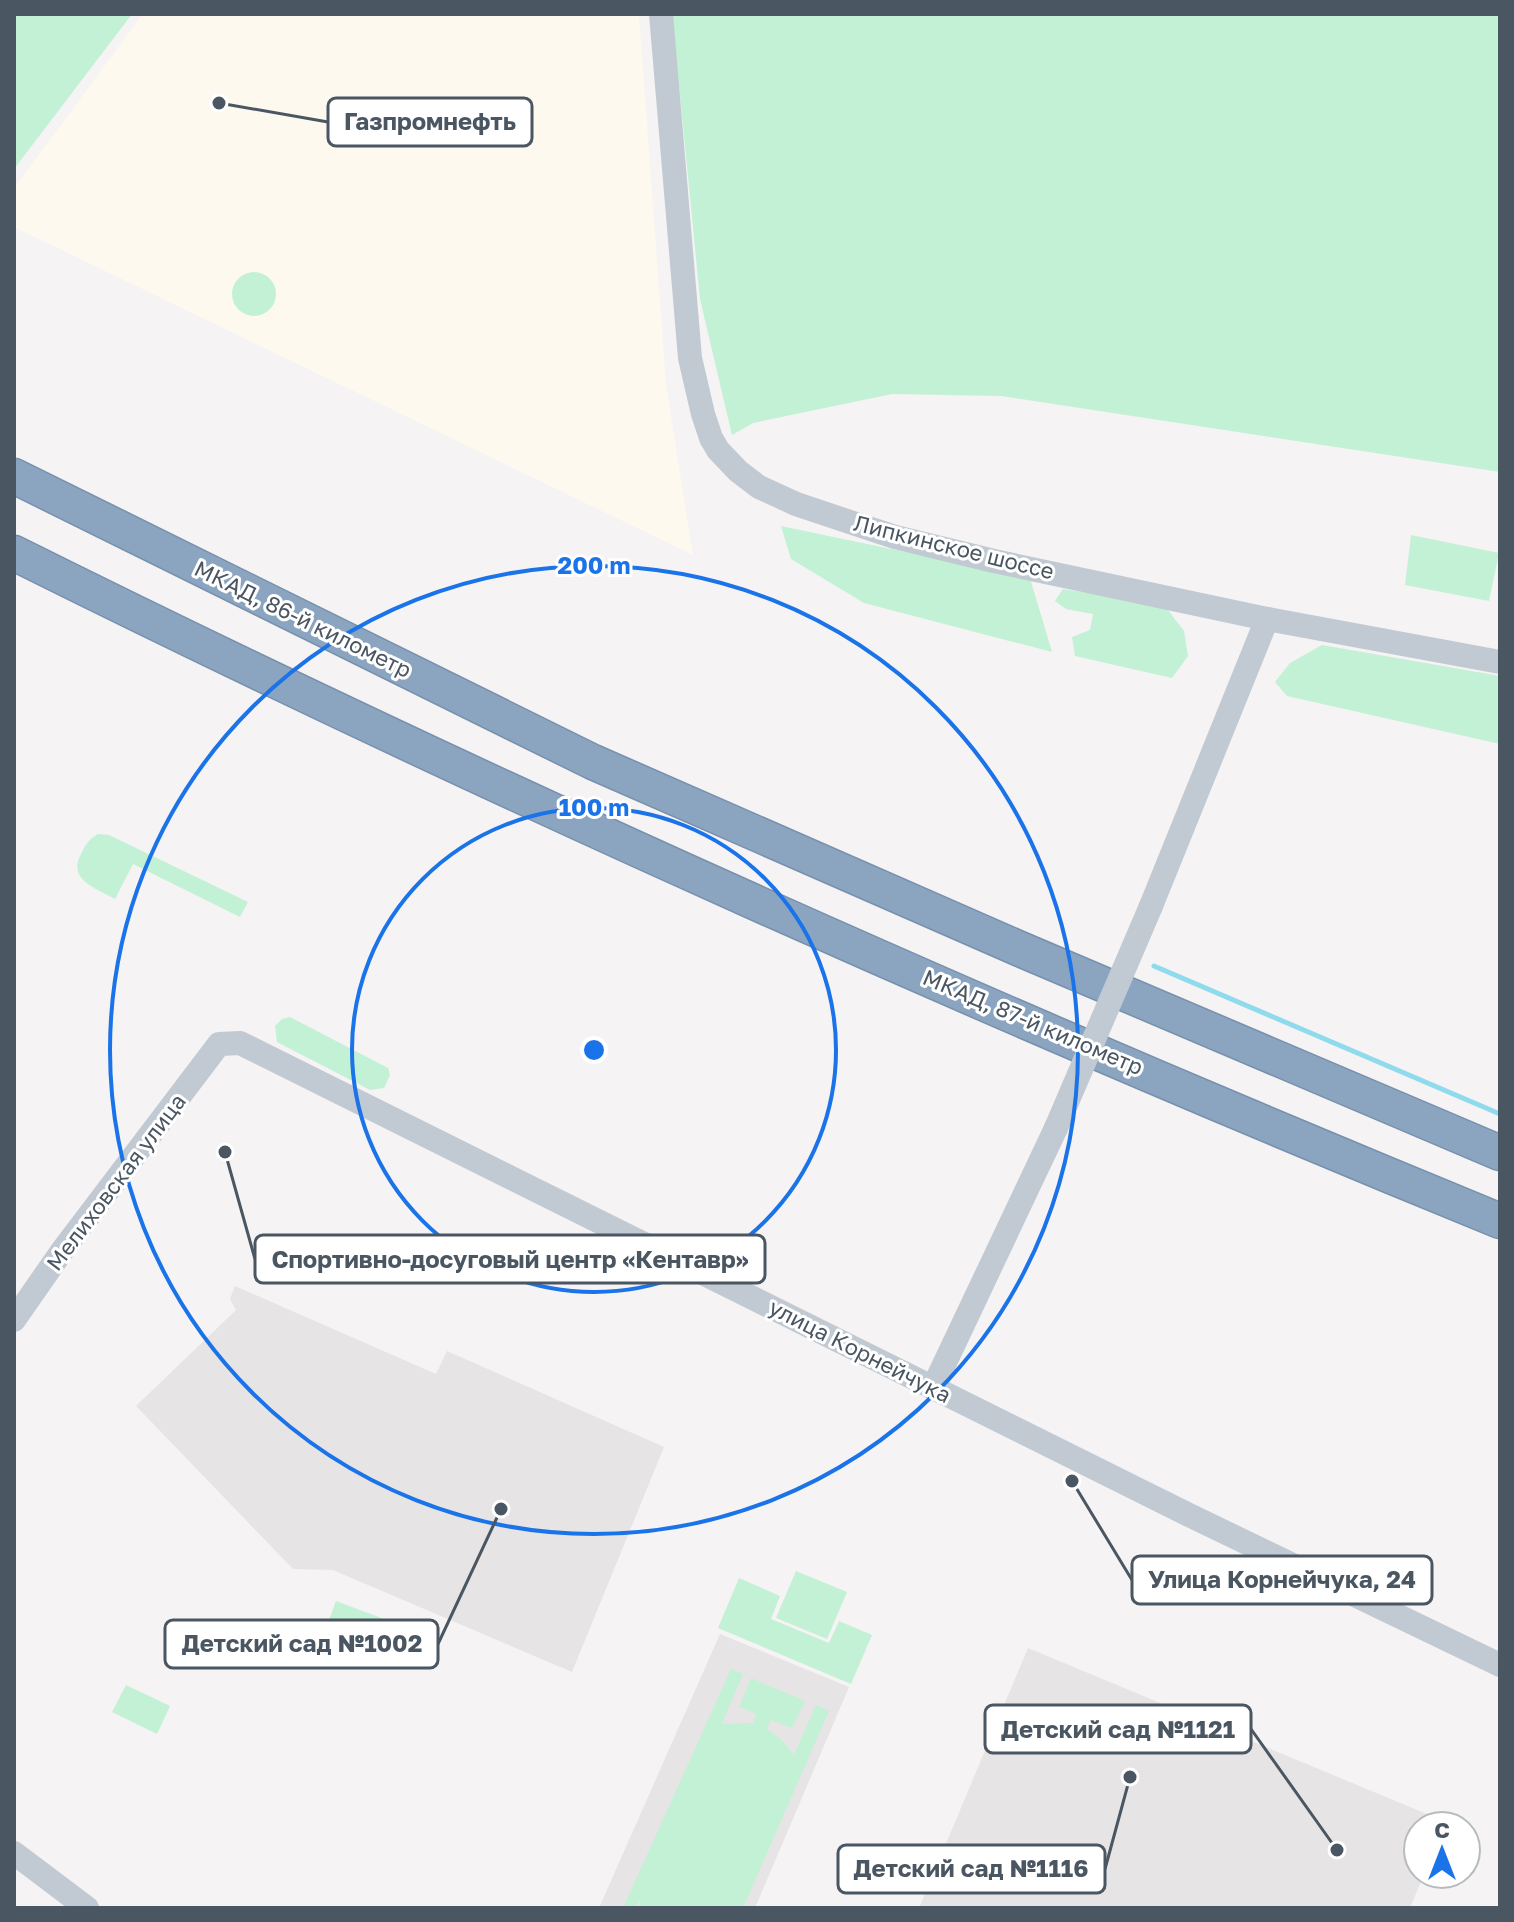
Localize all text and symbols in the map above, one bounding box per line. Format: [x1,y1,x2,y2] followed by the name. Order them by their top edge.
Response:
[328,98,532,146] callout: Газпромнефть
[344,106,516,135] text: Газпромнефть
[851,509,1057,584] street label: Липкинское шоссе
[558,550,630,579] text: 200 m
[190,554,416,683] street label: МКАД, 86-й километр
[559,792,629,821] text: 100 m
[919,963,1147,1080] street label: МКАД, 87-й километр
[580,1036,608,1064] centre of rings
[40,1088,191,1275] street label: Мелиховская улица
[255,1235,765,1283] callout: Спортивно-досуговый центр «Кентавр»
[271,1244,749,1273] text: Спортивно-досуговый центр «Кентавр»
[765,1293,956,1408] street label: улица Корнейчука
[1132,1556,1432,1604] callout: Улица Корнейчука, 24
[1148,1564,1416,1593] text: Улица Корнейчука, 24
[165,1620,438,1668] callout: Детский сад №1002
[182,1628,422,1657] text: Детский сад №1002
[985,1705,1251,1753] callout: Детский сад №1121
[1001,1714,1235,1743] text: Детский сад №1121
[1402,1810,1482,1890] north arrow
[1434,1816,1450,1843] text: С
[838,1845,1105,1893] callout: Детский сад №1116
[854,1853,1088,1882] text: Детский сад №1116

